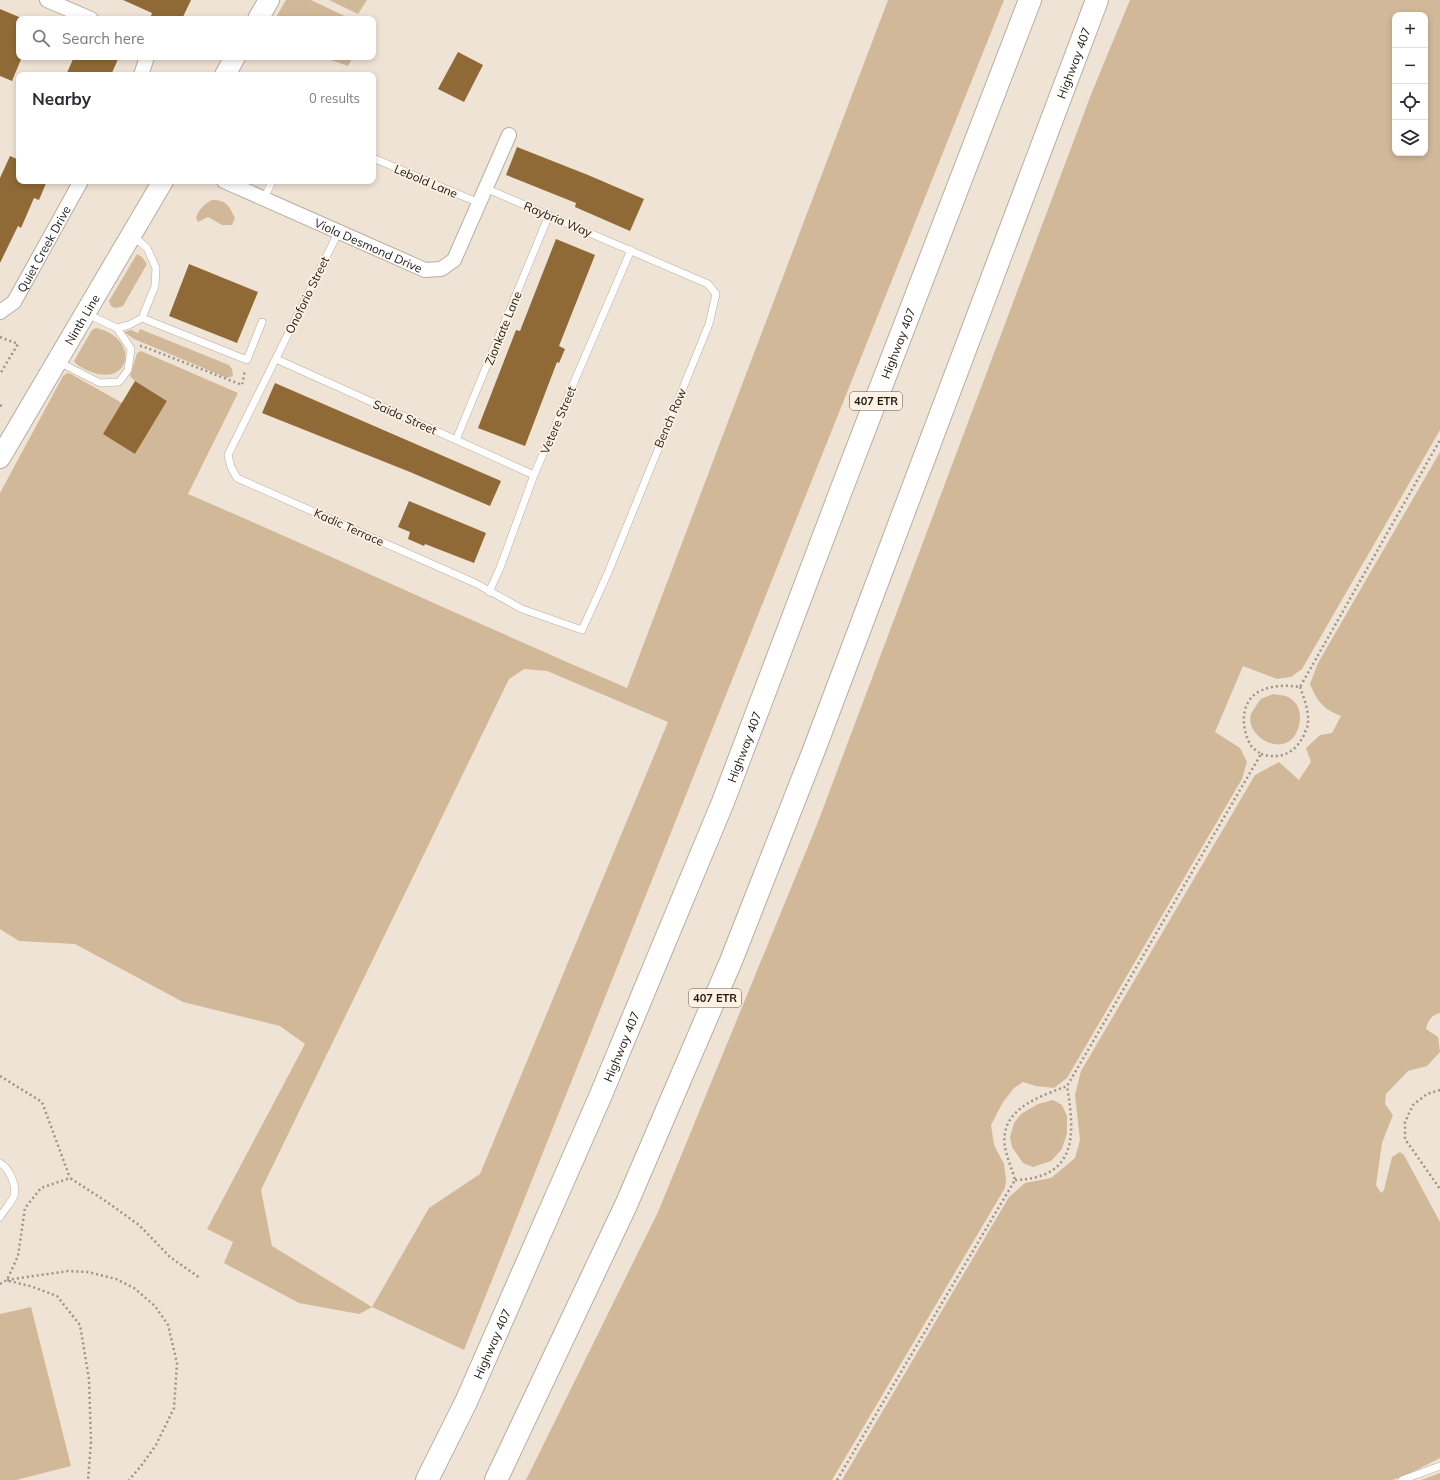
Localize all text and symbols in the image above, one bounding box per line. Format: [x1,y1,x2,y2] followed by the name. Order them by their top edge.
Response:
[1392,12,1428,156] map controls
[1392,12,1428,48] button: +
[16,16,376,60] search box
[1053,25,1094,101] street label: Highway 407
[30,27,52,49] icon: search
[62,29,144,48] text: Search here
[1392,48,1428,84] button: −
[1392,84,1428,120] button: locate
[32,88,91,109] text: Nearby
[309,90,360,106] text: 0 results
[1392,120,1428,156] button: layers
[392,161,460,201] street label: Lebold Lane
[522,198,595,240] street label: Raybria Way
[13,203,73,295] street label: Quiet Creek Drive
[312,215,425,275] street label: Viola Desmond Drive
[282,254,332,336] street label: Onoforio Street
[481,289,525,367] street label: Zionkate Lane
[61,291,102,347] street label: Ninth Line
[877,306,918,381] street label: Highway 407
[537,384,579,456] street label: Vetere Street
[651,385,689,450] street label: Bench Row
[850,392,902,410] road number: 407 ETR
[371,396,439,438] street label: Saida Street
[312,505,386,549] street label: Kadic Terrace
[724,709,764,784] street label: Highway 407
[689,989,741,1007] road number: 407 ETR
[600,1009,642,1084] street label: Highway 407
[470,1306,514,1381] street label: Highway 407

